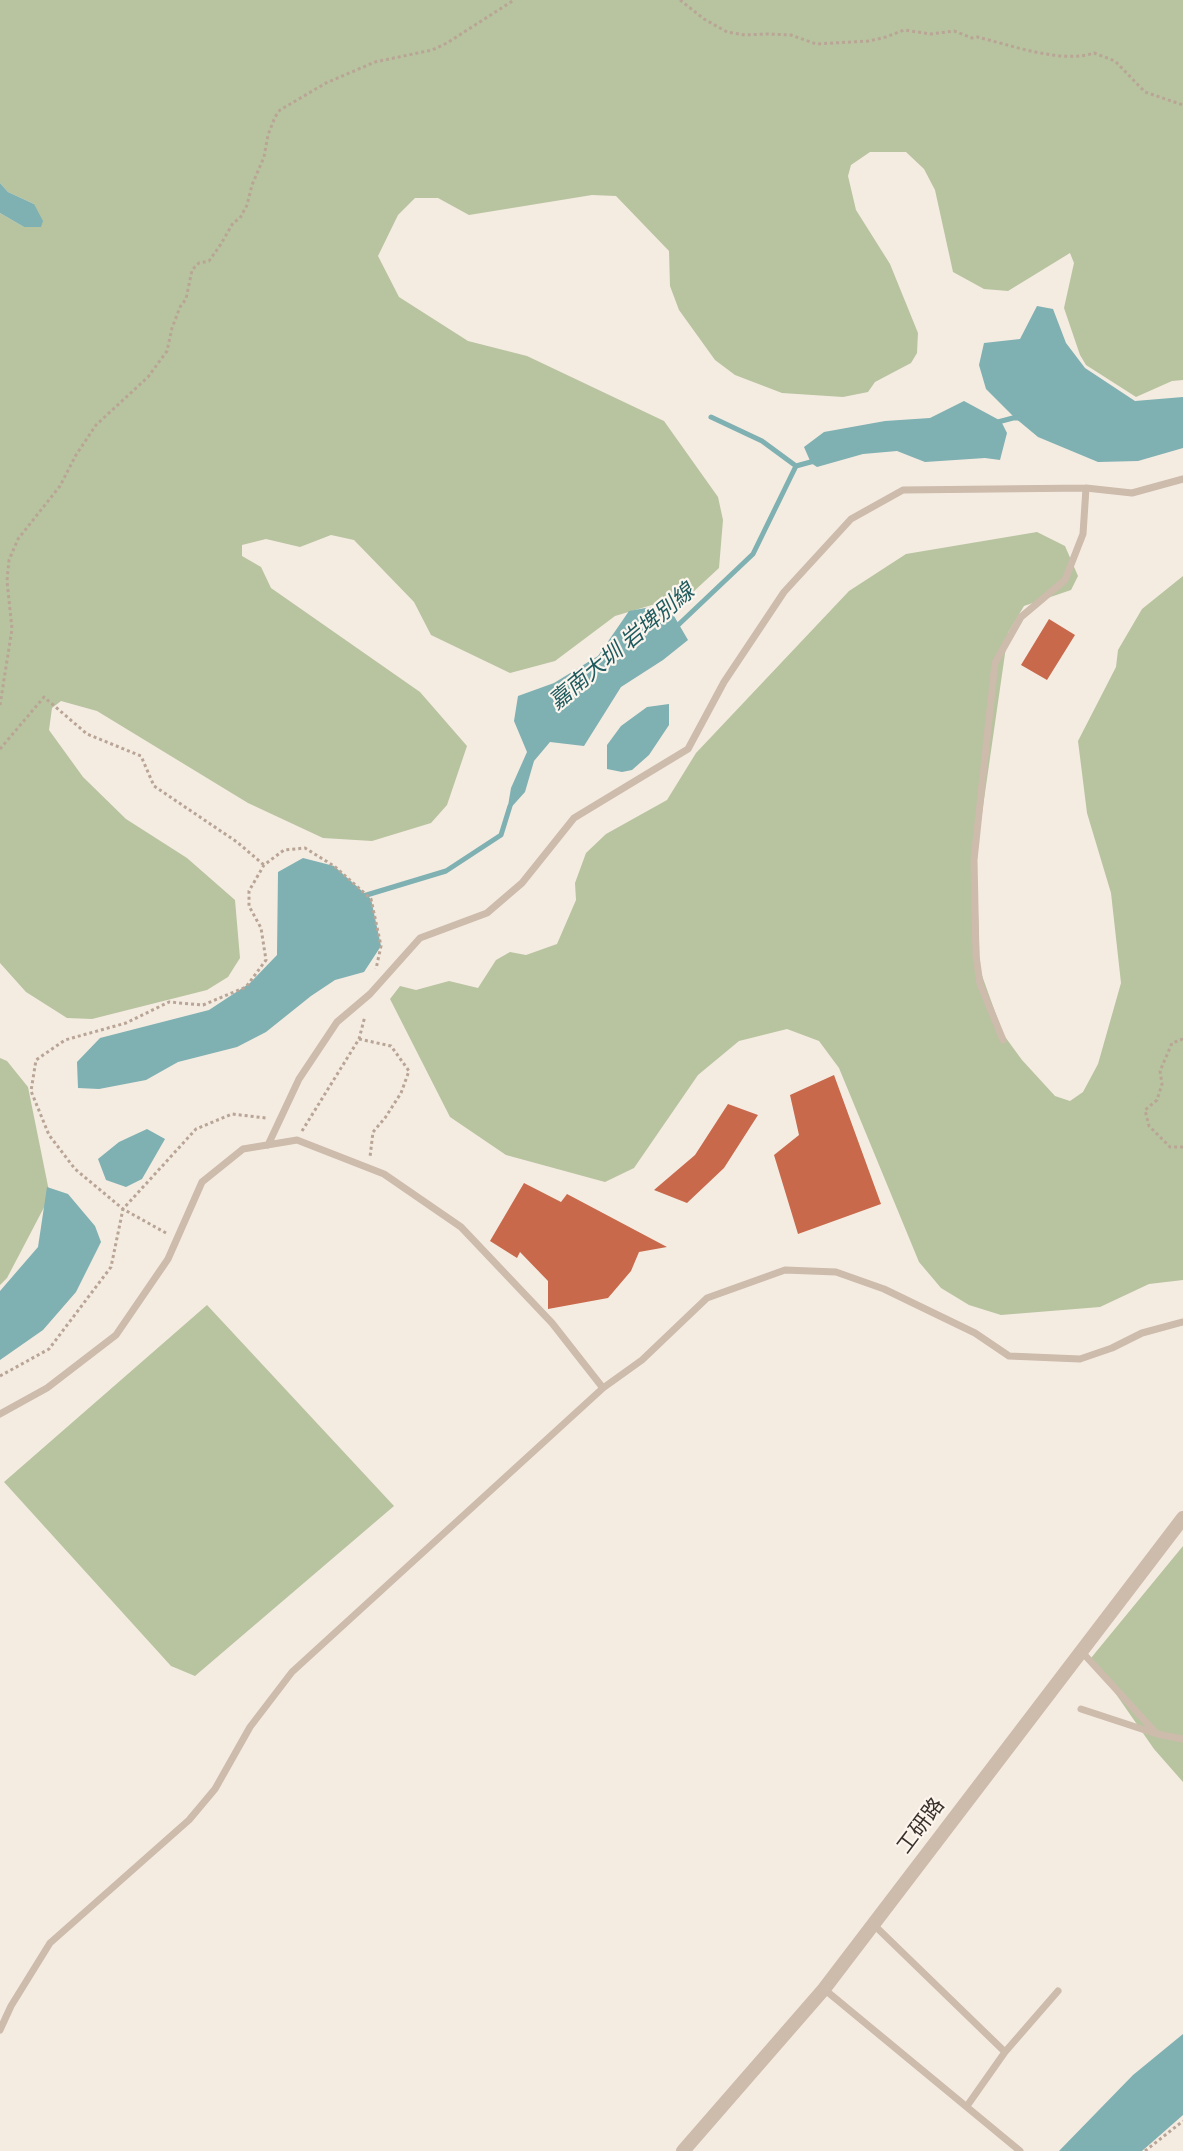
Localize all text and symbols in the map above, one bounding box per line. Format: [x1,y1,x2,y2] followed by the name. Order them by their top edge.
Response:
[544,579,700,715] water label: 嘉南大圳 岩埤別線
[892,1793,950,1859] street label: 工研路

